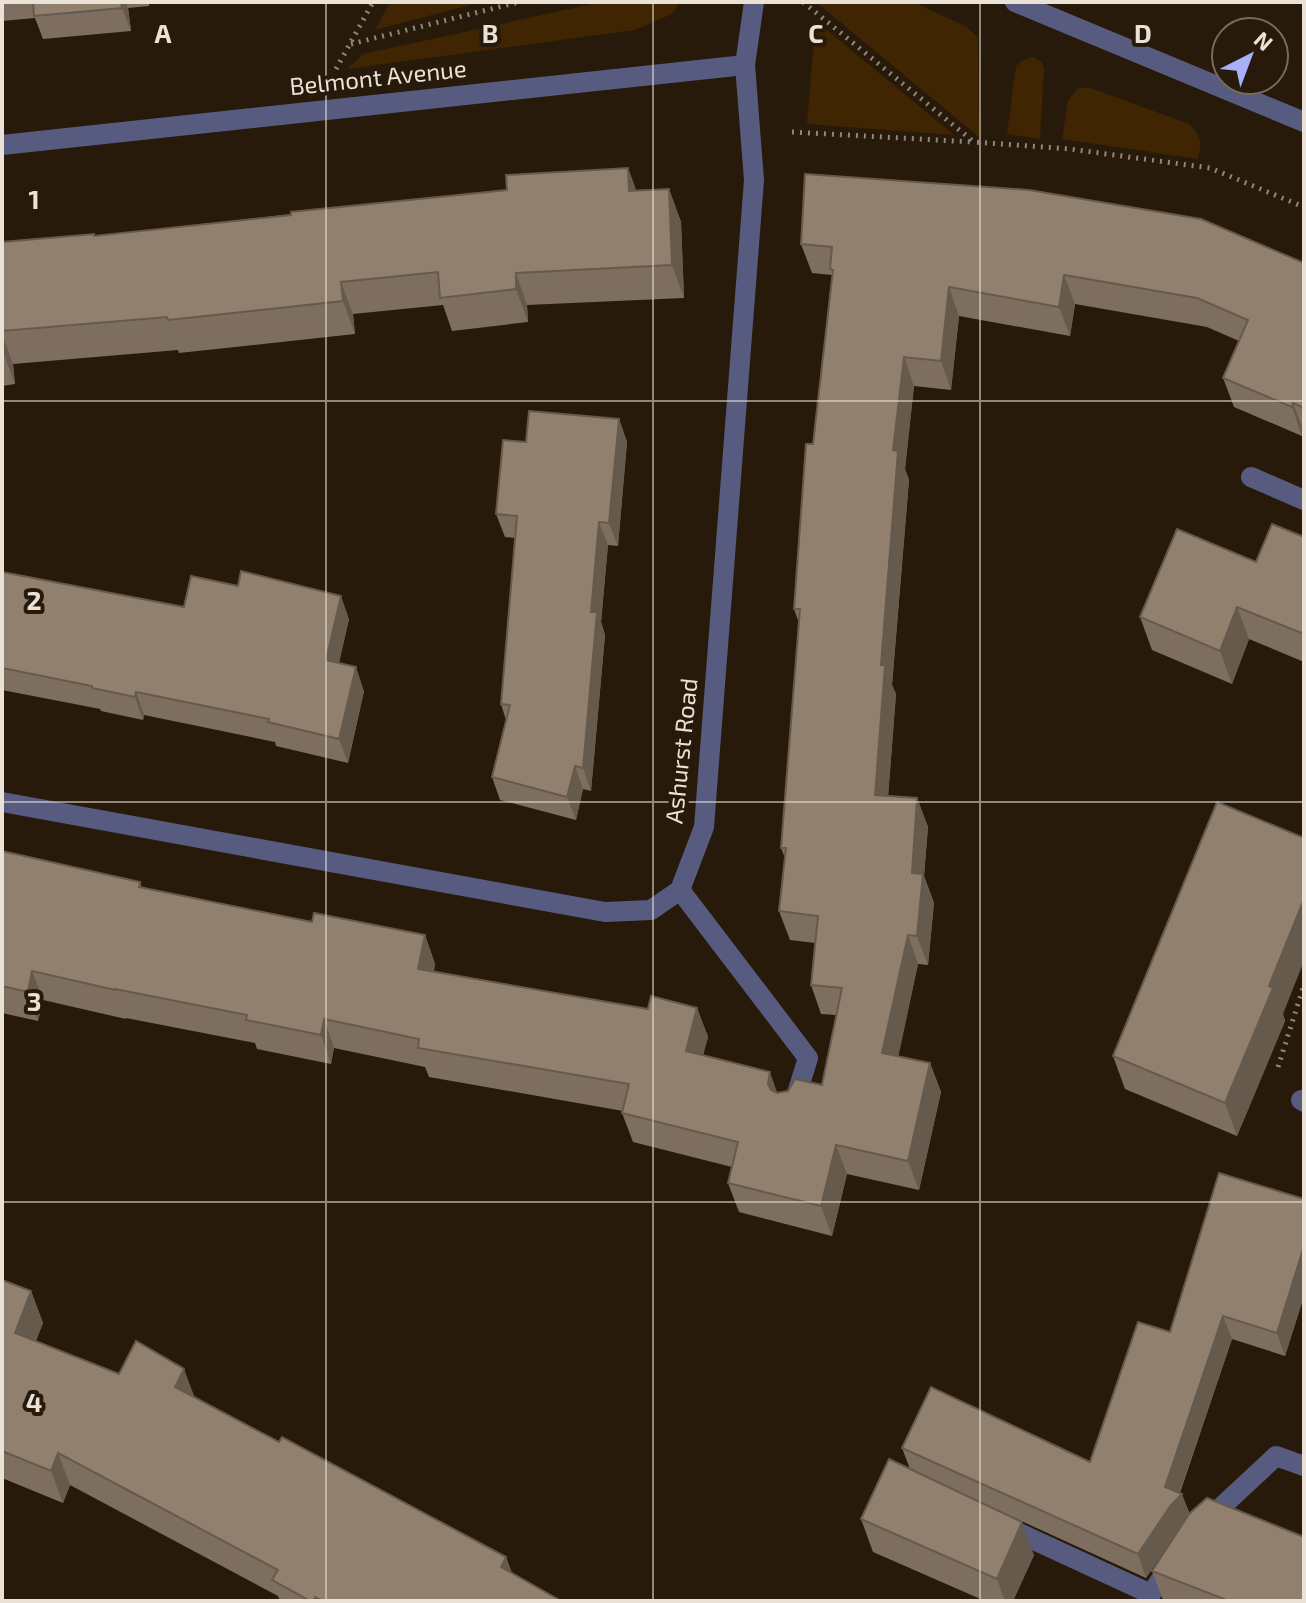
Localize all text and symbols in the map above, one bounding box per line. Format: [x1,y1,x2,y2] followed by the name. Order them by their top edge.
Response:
[1210,16,1290,96] north arrow
[155,17,172,48] text: A
[482,17,498,48] text: B
[808,17,824,48] text: C
[1134,17,1152,48] text: D
[1249,25,1279,55] text: N
[288,53,468,100] street label: Belmont Avenue
[28,183,40,214] text: 1
[26,584,42,615] text: 2
[658,677,703,825] street label: Ashurst Road
[27,985,41,1016] text: 3
[26,1386,42,1417] text: 4

